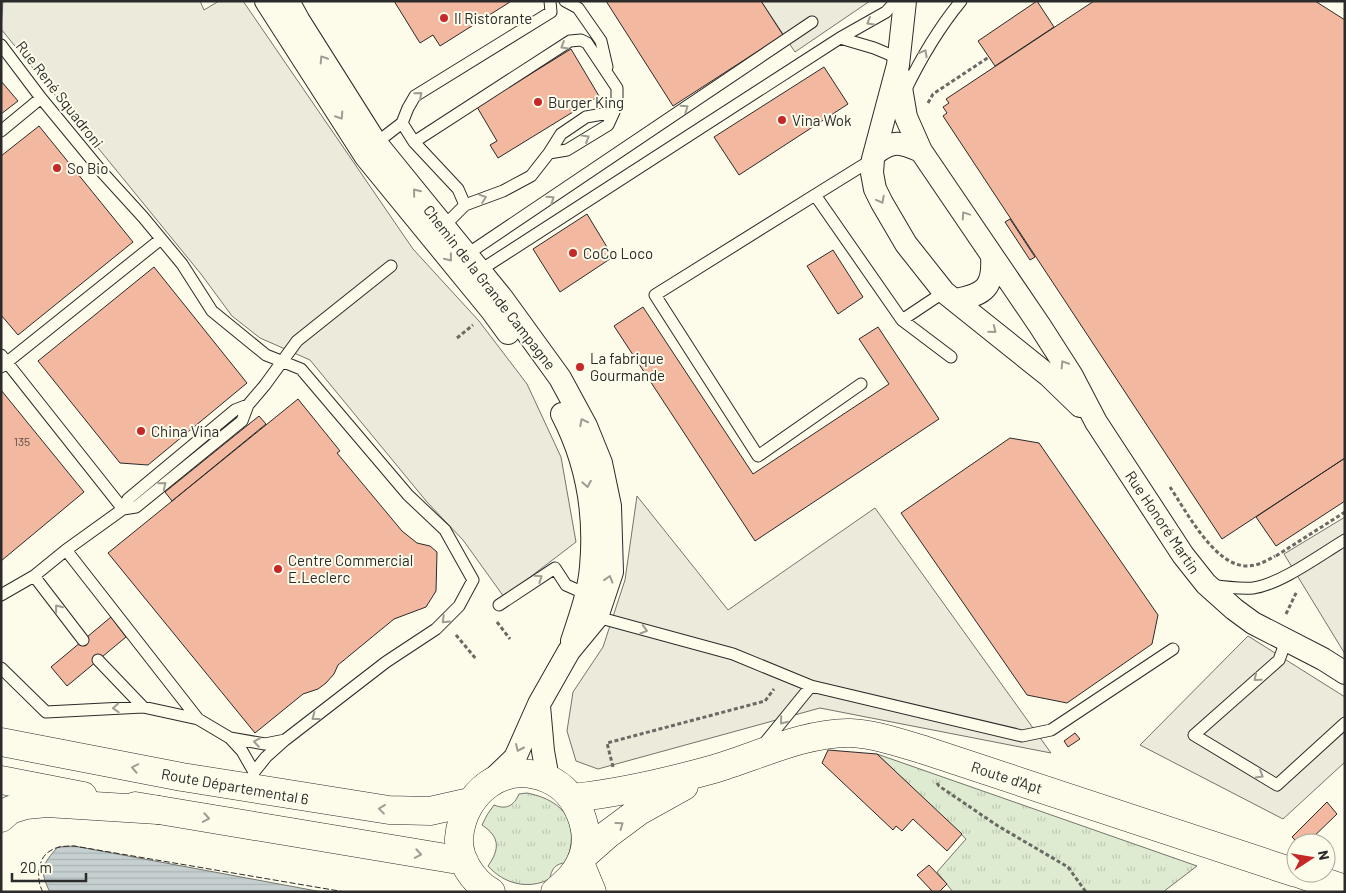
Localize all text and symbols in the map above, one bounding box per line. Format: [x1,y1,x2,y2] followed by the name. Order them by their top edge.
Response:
[454,9,532,27] place label: Il Ristorante
[438,12,450,24] marker: Il Ristorante
[866,16,875,26] one-way arrow
[13,37,107,151] street label: Rue René Squadroni
[560,39,569,49] one-way arrow
[918,50,928,59] one-way arrow
[320,55,329,65] one-way arrow
[414,91,423,100] one-way arrow
[548,93,624,111] place label: Burger King
[532,96,544,108] marker: Burger King
[680,104,689,114] one-way arrow
[333,110,343,119] one-way arrow
[792,111,852,129] place label: Vina Wok
[776,114,788,126] marker: Vina Wok
[580,135,589,145] one-way arrow
[67,159,108,177] place label: So Bio
[51,162,63,174] marker: So Bio
[413,189,421,198] one-way arrow
[478,194,486,204] one-way arrow
[875,194,885,203] one-way arrow
[545,195,554,205] one-way arrow
[420,201,560,373] street label: Chemin de la Grande Campagne
[962,211,971,221] one-way arrow
[583,244,653,262] place label: CoCo Loco
[567,247,579,259] marker: CoCo Loco
[443,253,452,262] one-way arrow
[987,325,996,334] one-way arrow
[590,349,665,384] place label: La fabrique Gourmande
[1060,360,1070,369] one-way arrow
[574,361,586,373] marker: La fabrique Gourmande
[579,418,589,427] one-way arrow
[151,422,219,440] place label: China Vina
[135,425,147,437] marker: China Vina
[14,434,30,448] house number: 135
[1122,467,1204,577] street label: Rue Honoré Martin
[582,480,592,488] one-way arrow
[157,483,166,491] one-way arrow
[288,551,413,586] place label: Centre Commercial E.Leclerc
[272,563,284,575] marker: Centre Commercial E.Leclerc
[534,575,543,585] one-way arrow
[604,576,614,584] one-way arrow
[56,605,64,614] one-way arrow
[442,614,451,623] one-way arrow
[640,624,648,634] one-way arrow
[1254,673,1263,681] one-way arrow
[112,703,120,714] one-way arrow
[311,711,321,720] one-way arrow
[781,715,789,724] one-way arrow
[253,738,262,748] one-way arrow
[515,743,526,752] one-way arrow
[969,757,1045,797] street label: Route d'Apt
[131,764,140,774] one-way arrow
[160,764,310,808] street label: Route Départemental 6
[1254,768,1263,778] one-way arrow
[377,804,385,815] one-way arrow
[202,812,211,822] one-way arrow
[614,822,624,831] one-way arrow
[1286,833,1336,883] north arrow
[414,848,423,858] one-way arrow
[1315,849,1333,862] text: N
[12,850,86,882] scale bar
[20,858,52,876] text: 20 m

